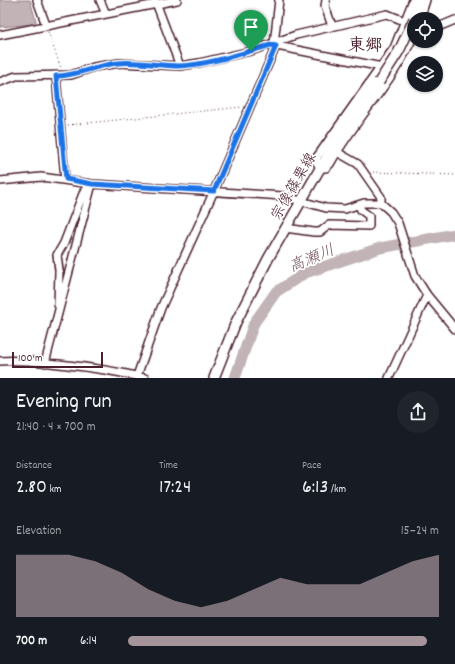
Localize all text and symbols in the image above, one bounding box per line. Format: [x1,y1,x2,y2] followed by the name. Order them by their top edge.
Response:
[234,10,268,51] pin
[407,12,443,92] map controls
[407,12,443,48] button: locate
[240,16,262,38] icon: arrive
[348,35,382,59] district label: 東郷
[407,56,443,92] button: layers
[266,149,323,225] street label: 宗像篠栗線
[285,239,339,279] water label: 高瀬川
[12,350,103,369] scale bar
[18,351,42,367] text: 100 m
[16,387,112,418] text: Evening run
[397,391,439,433] button: share
[16,418,96,437] text: 21:40 · 4 × 700 m
[16,458,52,474] text: Distance
[159,458,178,474] text: Time
[302,458,321,474] text: Pace
[16,474,47,502] text: 2.80
[159,474,191,502] text: 17:24
[302,474,328,502] text: 6:13
[47,482,62,498] text: km
[328,482,346,498] text: /km
[16,522,61,541] text: Elevation
[401,522,439,541] text: 15–24 m
[16,632,47,651] text: 700 m
[80,632,97,651] text: 6:14

